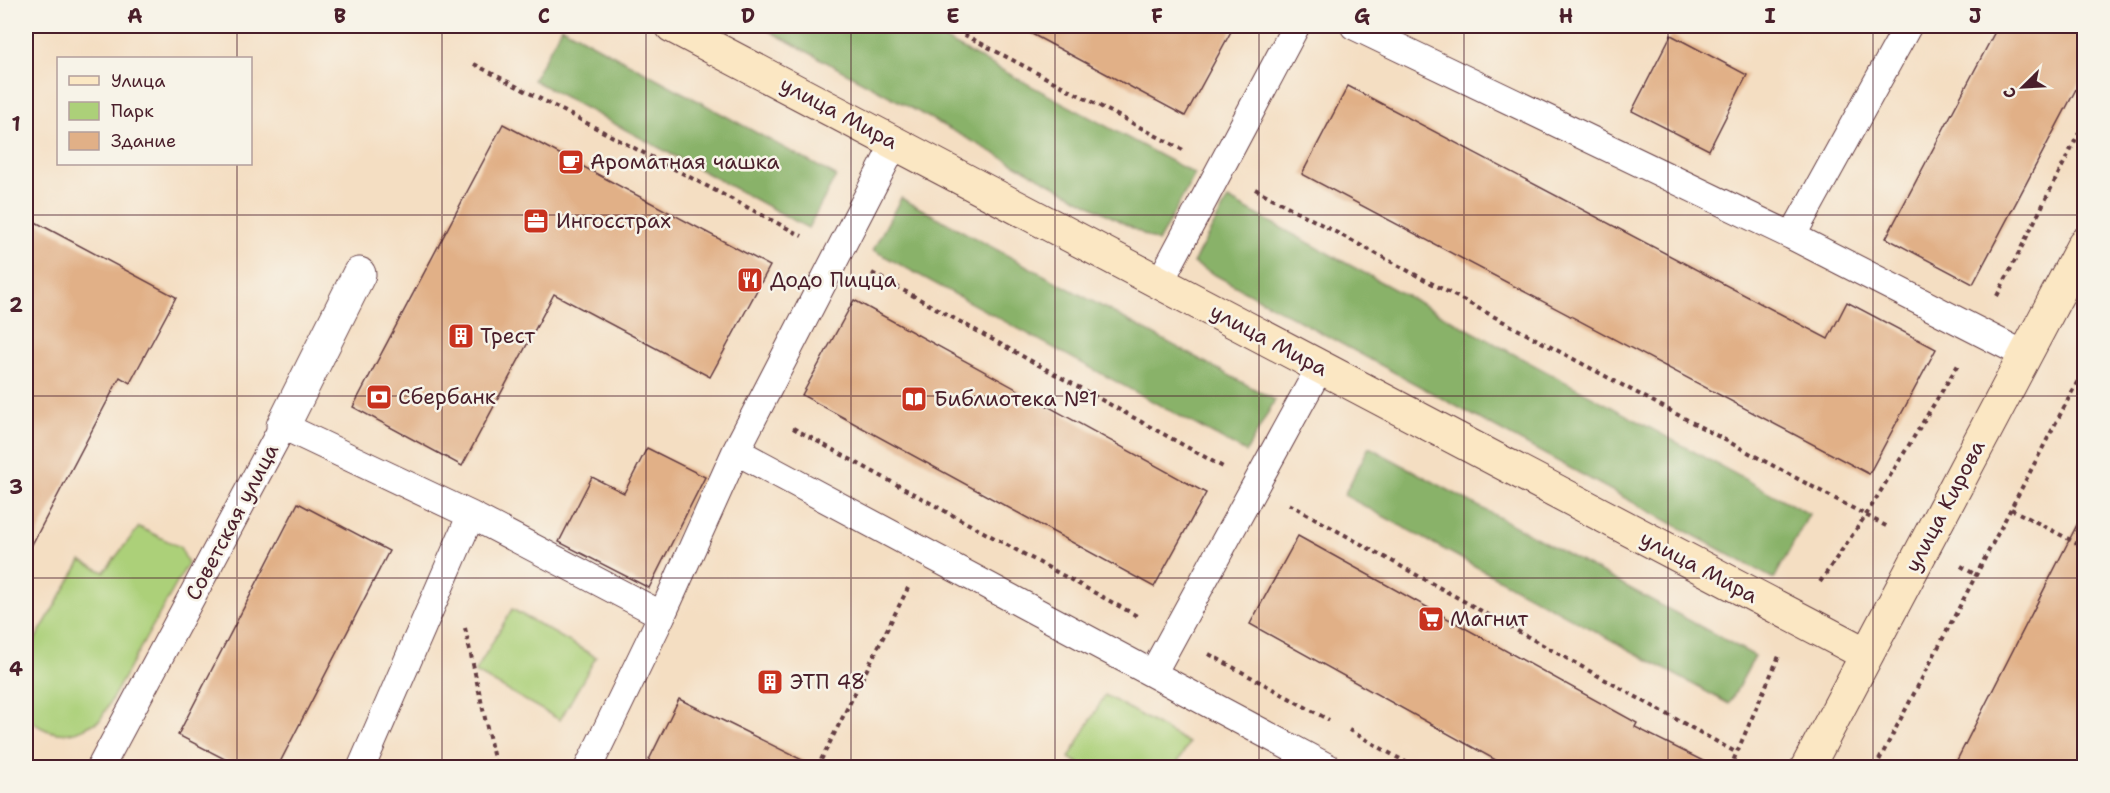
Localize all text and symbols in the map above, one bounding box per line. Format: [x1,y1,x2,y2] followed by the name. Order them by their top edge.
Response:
[127,3,143,29] text: A
[334,3,346,29] text: B
[538,3,550,29] text: C
[741,3,755,29] text: D
[946,3,960,29] text: E
[1151,3,1163,29] text: F
[1354,3,1370,29] text: G
[1559,3,1573,29] text: H
[1764,3,1776,29] text: I
[1969,3,1982,29] text: J
[57,57,252,165] legend
[1993,57,2053,117] north arrow
[111,69,165,93] text: Улица
[775,70,903,156] street label: улица Мира
[1998,84,2021,102] text: С
[111,99,154,123] text: Парк
[11,111,21,137] text: 1
[111,129,176,153] text: Здание
[556,147,586,177] cafe icon: Ароматная чашка
[590,148,780,176] place label: Ароматная чашка
[521,206,551,236] office icon: Ингосстрах
[556,207,671,235] place label: Ингосстрах
[735,265,765,295] restaurant icon: Додо Пицца
[770,266,896,294] place label: Додо Пицца
[9,292,23,318] text: 2
[1205,297,1333,383] street label: улица Мира
[446,321,476,351] building icon: Трест
[480,322,536,350] place label: Трест
[364,382,394,412] bank icon: Сбербанк
[398,383,496,411] place label: Сбербанк
[899,384,929,414] library icon: Библиотека №1
[934,385,1098,413] place label: Библиотека №1
[1898,435,1992,577] street label: улица Кирова
[179,439,285,605] street label: Советская улица
[9,474,23,500] text: 3
[1635,524,1763,610] street label: улица Мира
[1416,604,1446,634] supermarket icon: Магнит
[1450,605,1529,633] place label: Магнит
[9,656,23,682] text: 4
[755,667,785,697] building icon: ЭТП 48
[790,668,865,696] place label: ЭТП 48

